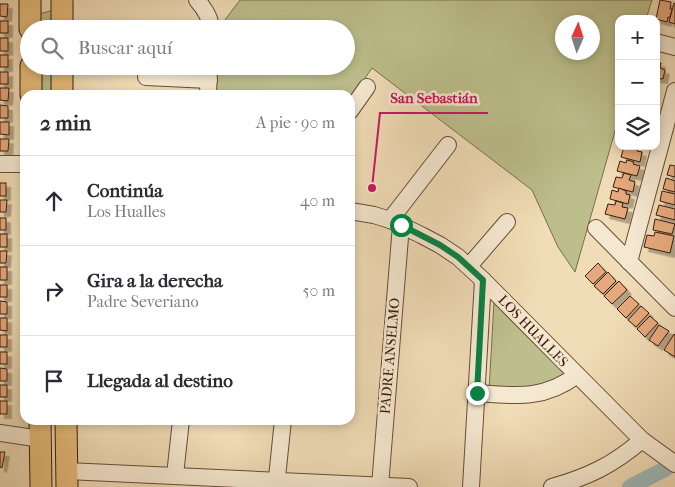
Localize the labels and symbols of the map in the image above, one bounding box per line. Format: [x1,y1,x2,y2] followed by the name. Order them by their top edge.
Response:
[555,15,600,60] north arrow
[380,83,488,113] callout: San Sebastián
[390,89,478,107] text: San Sebastián
[390,214,413,237] route start
[494,291,572,371] street label: LOS HUALLES
[376,297,404,415] street label: PADRE ANSELMO
[466,382,489,405] route end

